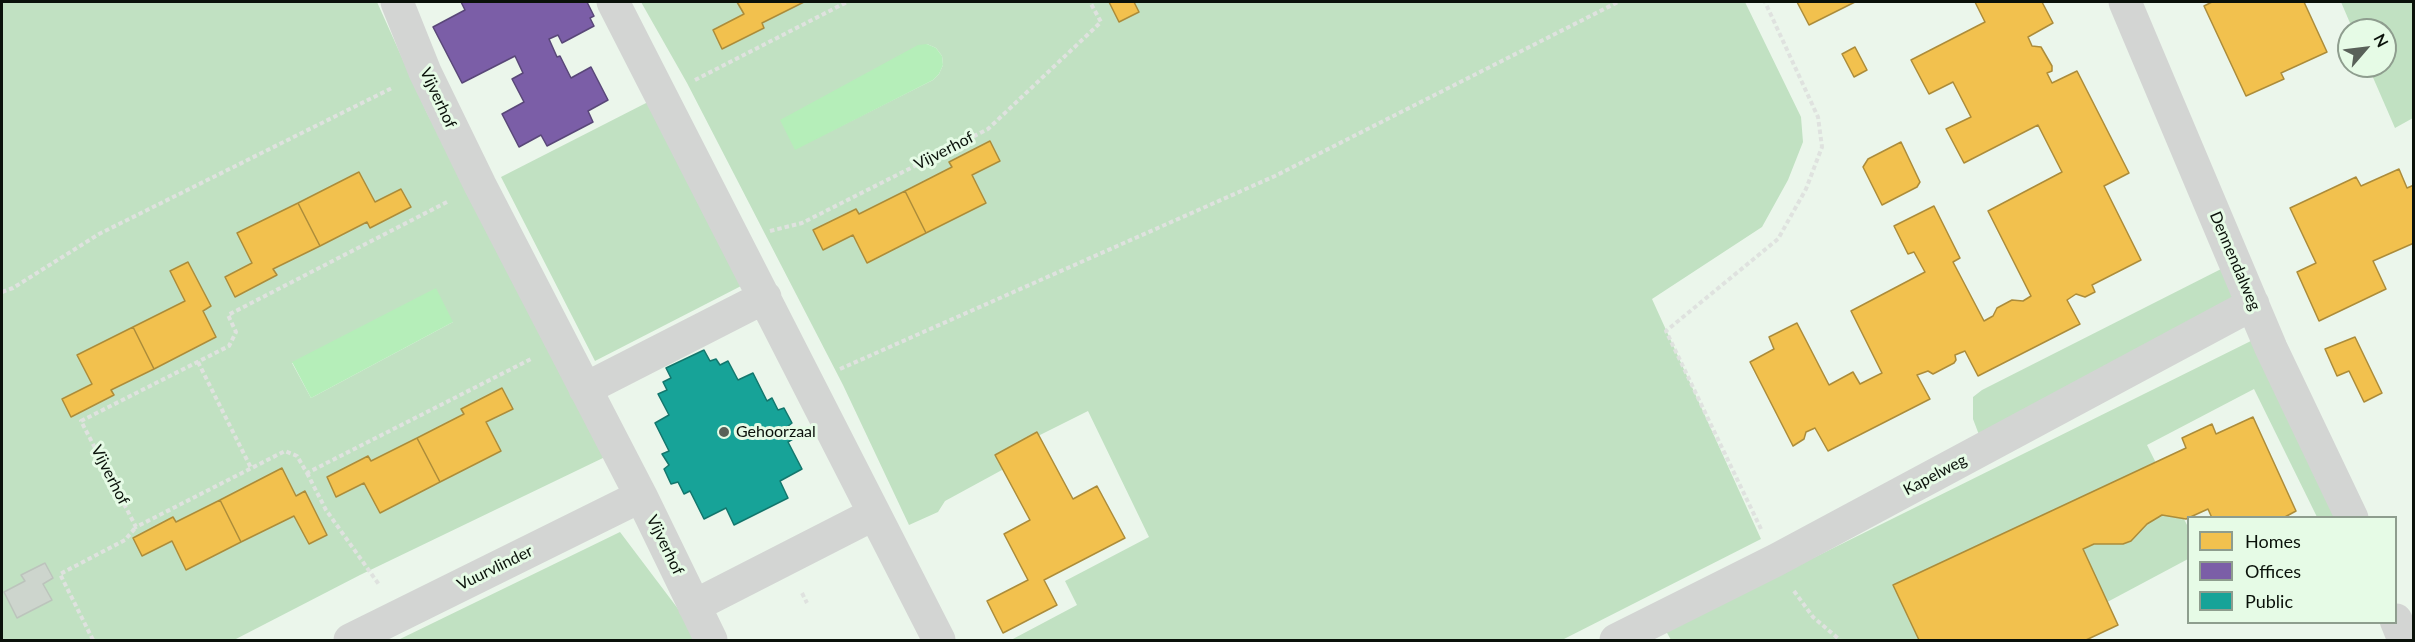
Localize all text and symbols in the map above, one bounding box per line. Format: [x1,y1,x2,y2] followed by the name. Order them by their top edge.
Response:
[2337,18,2397,78] north arrow
[2370,30,2393,50] text: N
[416,65,460,131] street label: Vijverhof
[911,128,977,174] street label: Vijverhof
[2206,209,2264,313] street label: Dennendalweg
[736,422,816,442] place label: Gehoorzaal
[717,425,731,439] marker: Gehoorzaal
[87,442,133,508] street label: Vijverhof
[1900,450,1970,500] street label: Kapelweg
[642,512,688,578] street label: Vijverhof
[2187,516,2397,624] legend
[2245,530,2301,552] text: Homes
[454,541,536,595] street label: Vuurvlinder
[2245,560,2301,582] text: Offices
[2245,590,2293,612] text: Public

